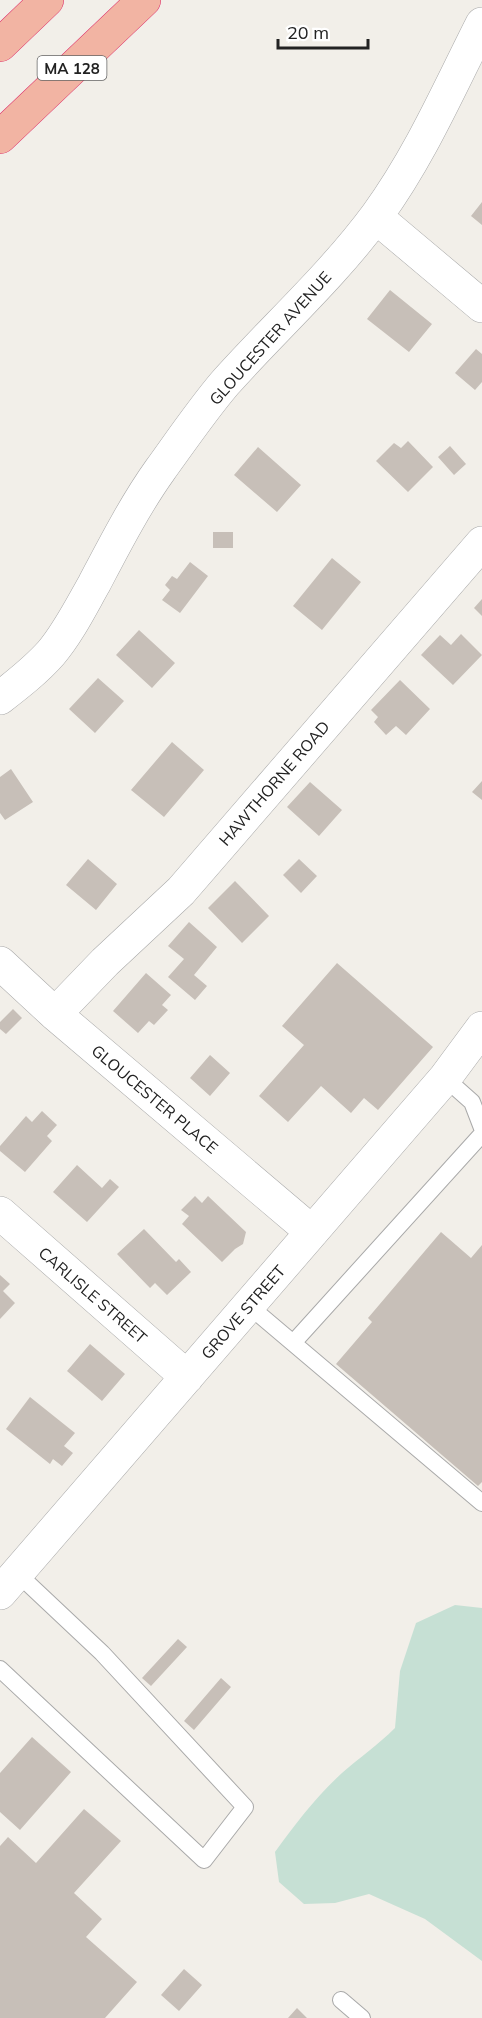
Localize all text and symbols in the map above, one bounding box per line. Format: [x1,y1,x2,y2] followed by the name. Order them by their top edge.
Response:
[278,12,368,50] scale bar
[287,21,329,44] text: 20 m
[38,56,106,80] road number: MA 128
[205,267,335,409] street label: GLOUCESTER AVENUE
[214,716,334,850] street label: HAWTHORNE ROAD
[88,1040,222,1158] street label: GLOUCESTER PLACE
[35,1242,152,1348] street label: CARLISLE STREET
[197,1261,290,1363] street label: GROVE STREET

